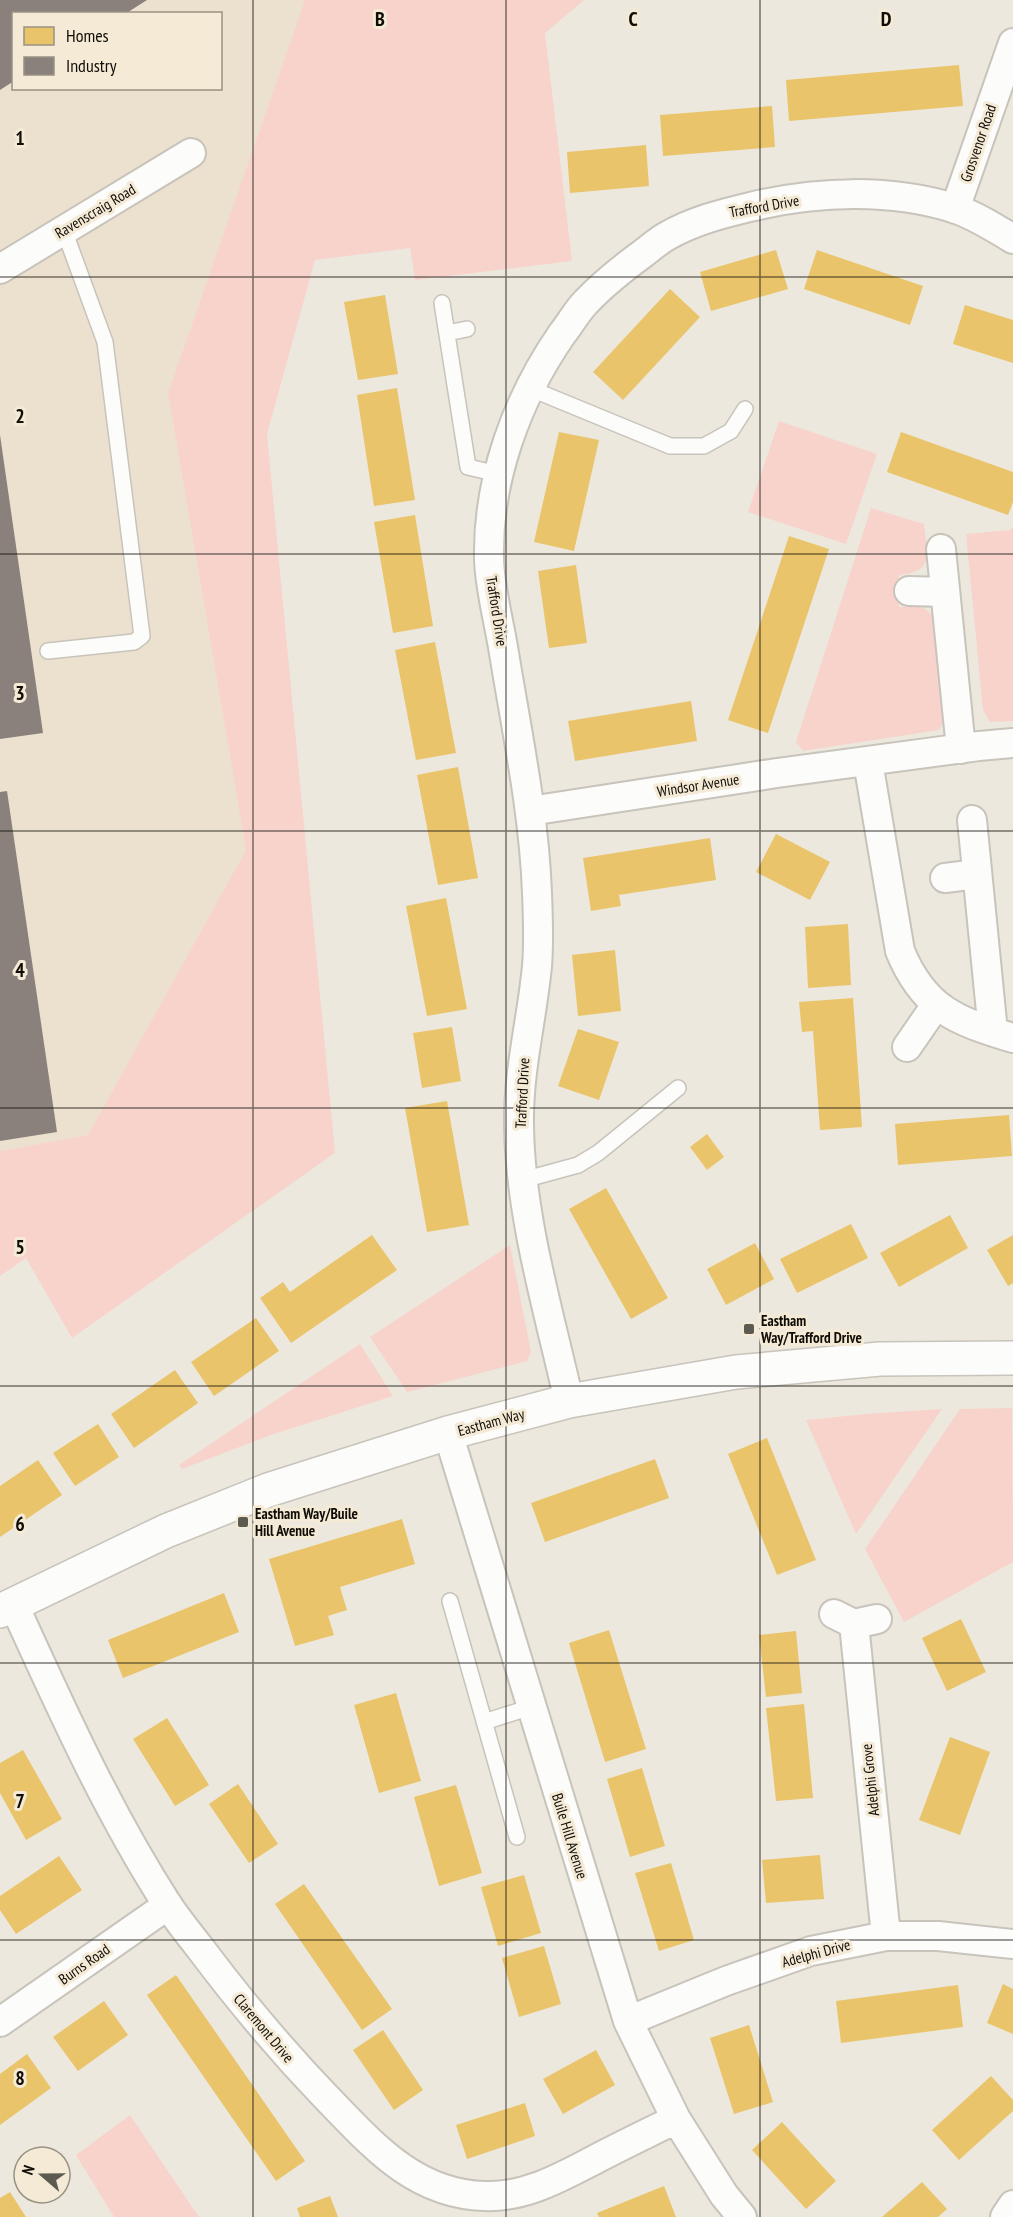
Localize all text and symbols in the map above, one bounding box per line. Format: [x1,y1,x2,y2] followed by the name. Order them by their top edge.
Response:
[375,6,385,32] text: B
[628,6,638,32] text: C
[881,6,892,32] text: D
[12,12,222,90] legend
[66,24,109,47] text: Homes
[66,54,117,77] text: Industry
[956,102,1000,184] street label: Grosvenor Road
[15,125,25,151] text: 1
[51,179,139,243] street label: Ravenscraig Road
[728,191,800,221] street label: Trafford Drive
[15,403,25,429] text: 2
[482,575,512,647] street label: Trafford Drive
[15,680,25,706] text: 3
[656,769,740,801] street label: Windsor Avenue
[15,957,25,983] text: 4
[511,1057,533,1129] street label: Trafford Drive
[15,1234,25,1260] text: 5
[760,1311,862,1347] place label: Eastham Way/Trafford Drive
[742,1322,756,1336] marker: Eastham Way/Trafford Drive
[456,1404,527,1440] street label: Eastham Way
[255,1504,358,1540] place label: Eastham Way/Buile Hill Avenue
[15,1511,25,1537] text: 6
[236,1515,250,1529] marker: Eastham Way/Buile Hill Avenue
[857,1743,883,1817] street label: Adelphi Grove
[15,1788,25,1814] text: 7
[548,1791,592,1881] street label: Buile Hill Avenue
[780,1935,852,1971] street label: Adelphi Drive
[55,1940,113,1988] street label: Burns Road
[230,1990,298,2066] street label: Claremont Drive
[15,2065,25,2091] text: 8
[12,2145,72,2205] north arrow
[17,2162,39,2177] text: N

